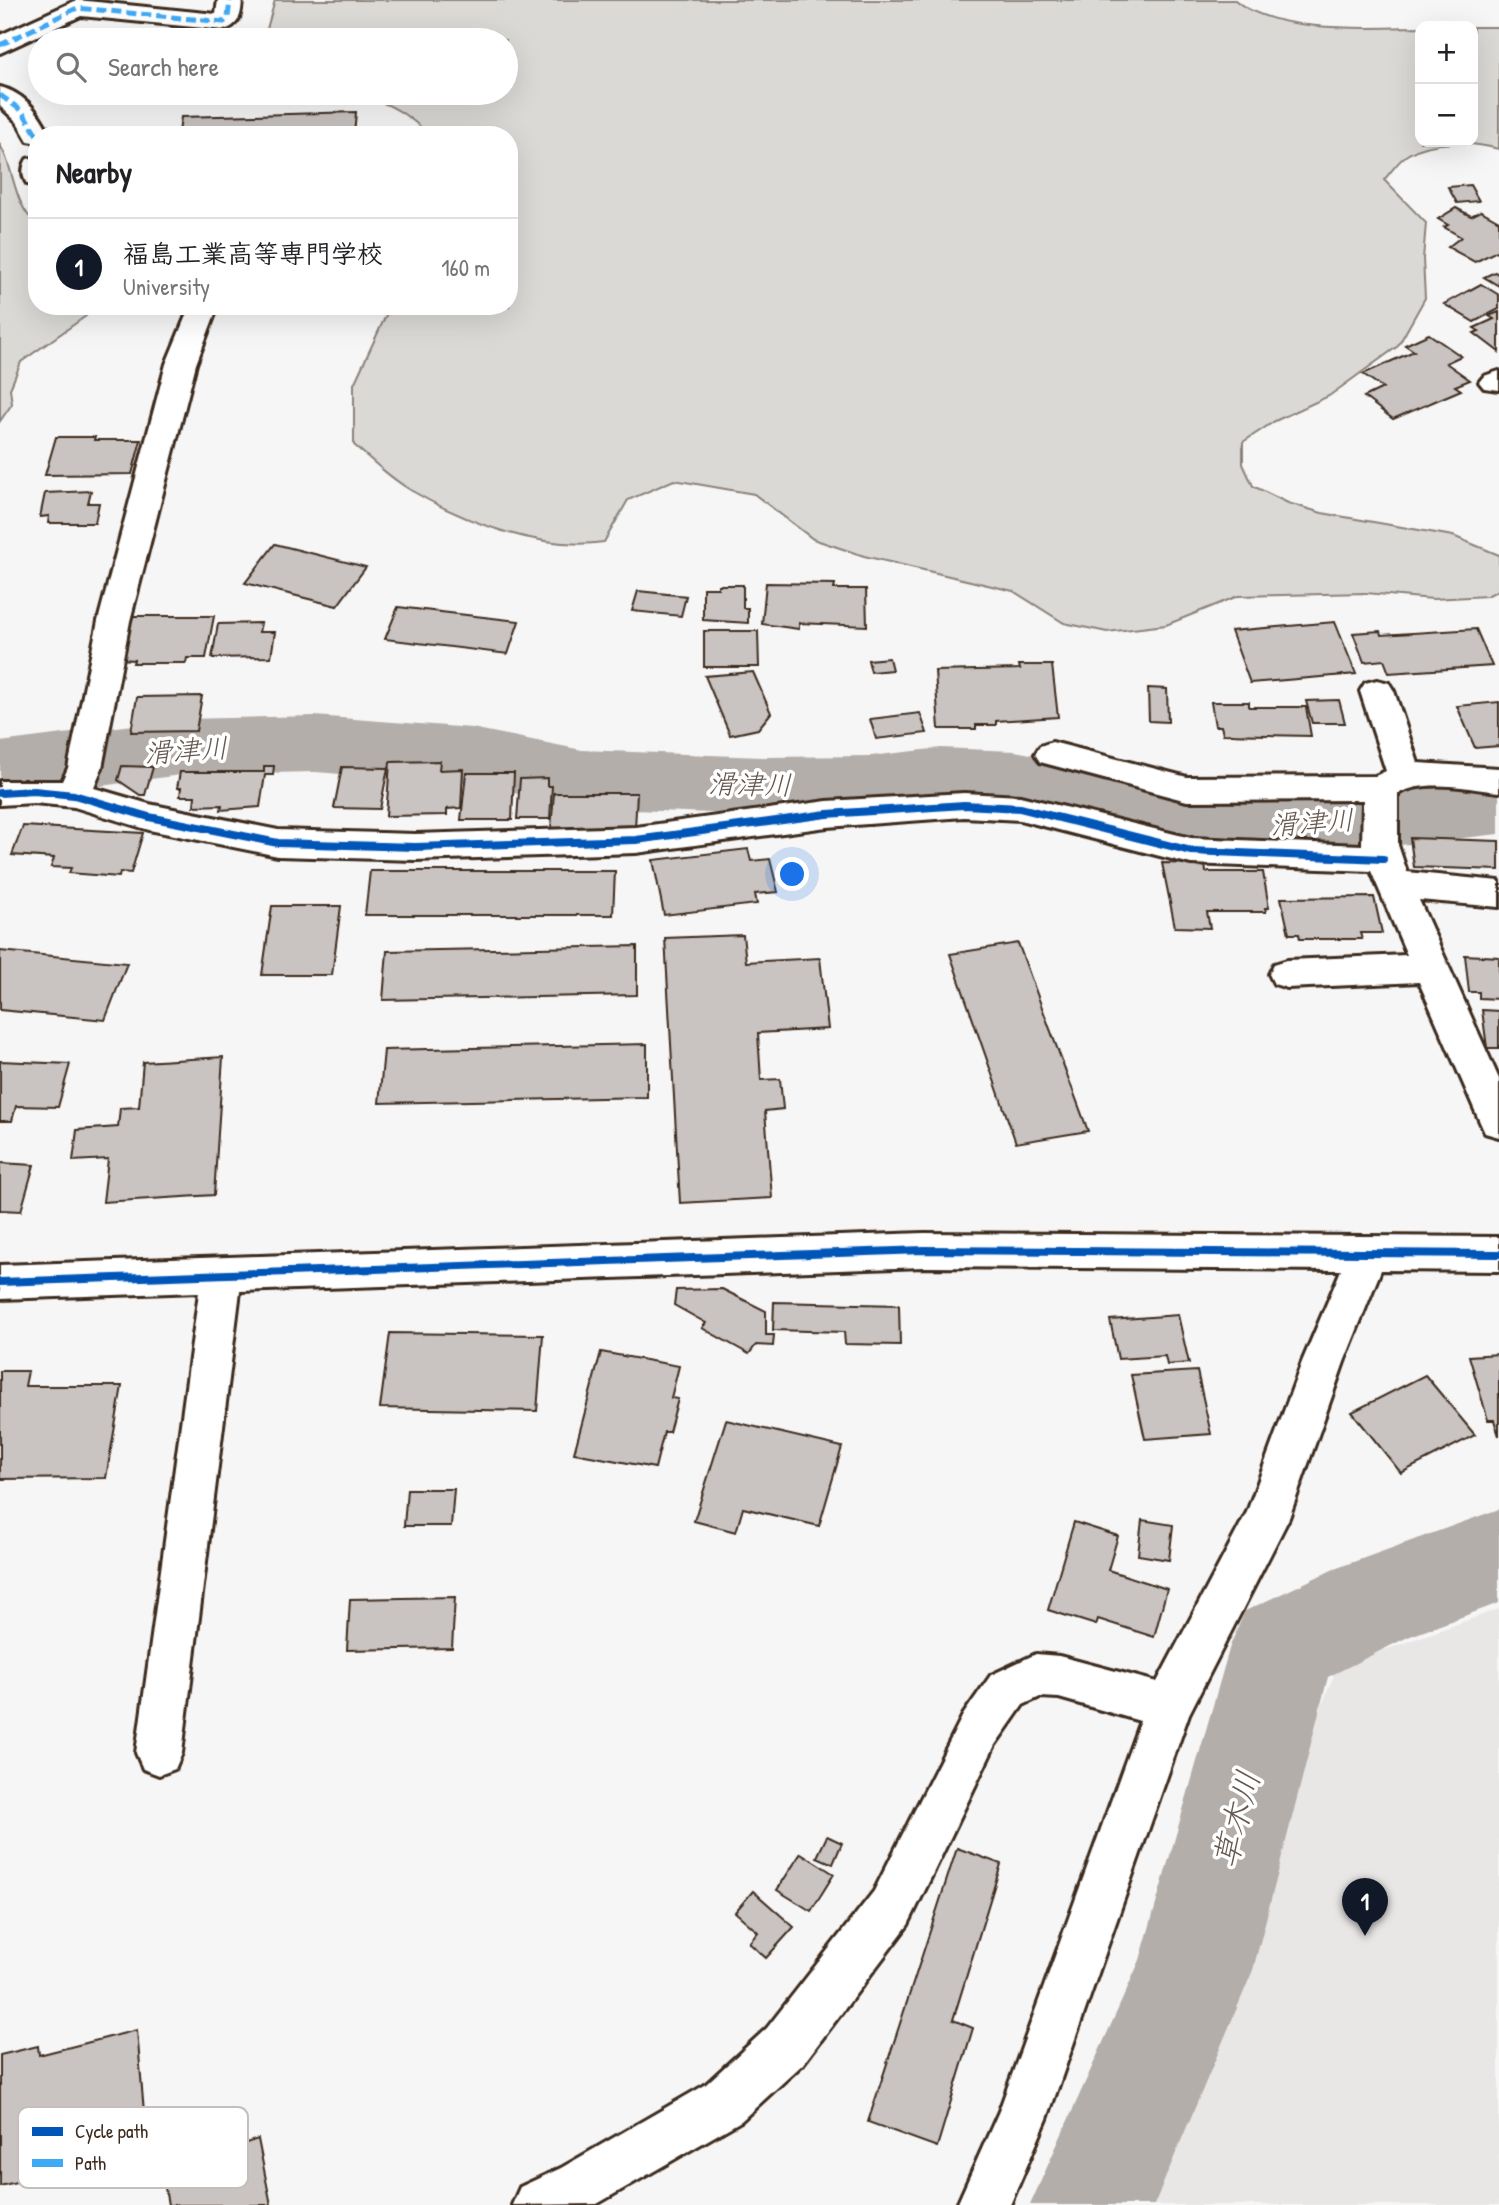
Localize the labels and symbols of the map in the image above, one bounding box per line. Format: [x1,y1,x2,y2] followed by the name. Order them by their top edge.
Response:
[143,728,229,772] water label: 滑津川
[708,764,792,804] water label: 滑津川
[1269,800,1355,844] water label: 滑津川
[775,857,809,891] your location
[1202,1765,1270,1873] water label: 草木川
[1342,1878,1388,1936] pin: 1
[18,2107,248,2188] legend
[75,2118,148,2144] text: Cycle path
[75,2150,106,2176] text: Path

